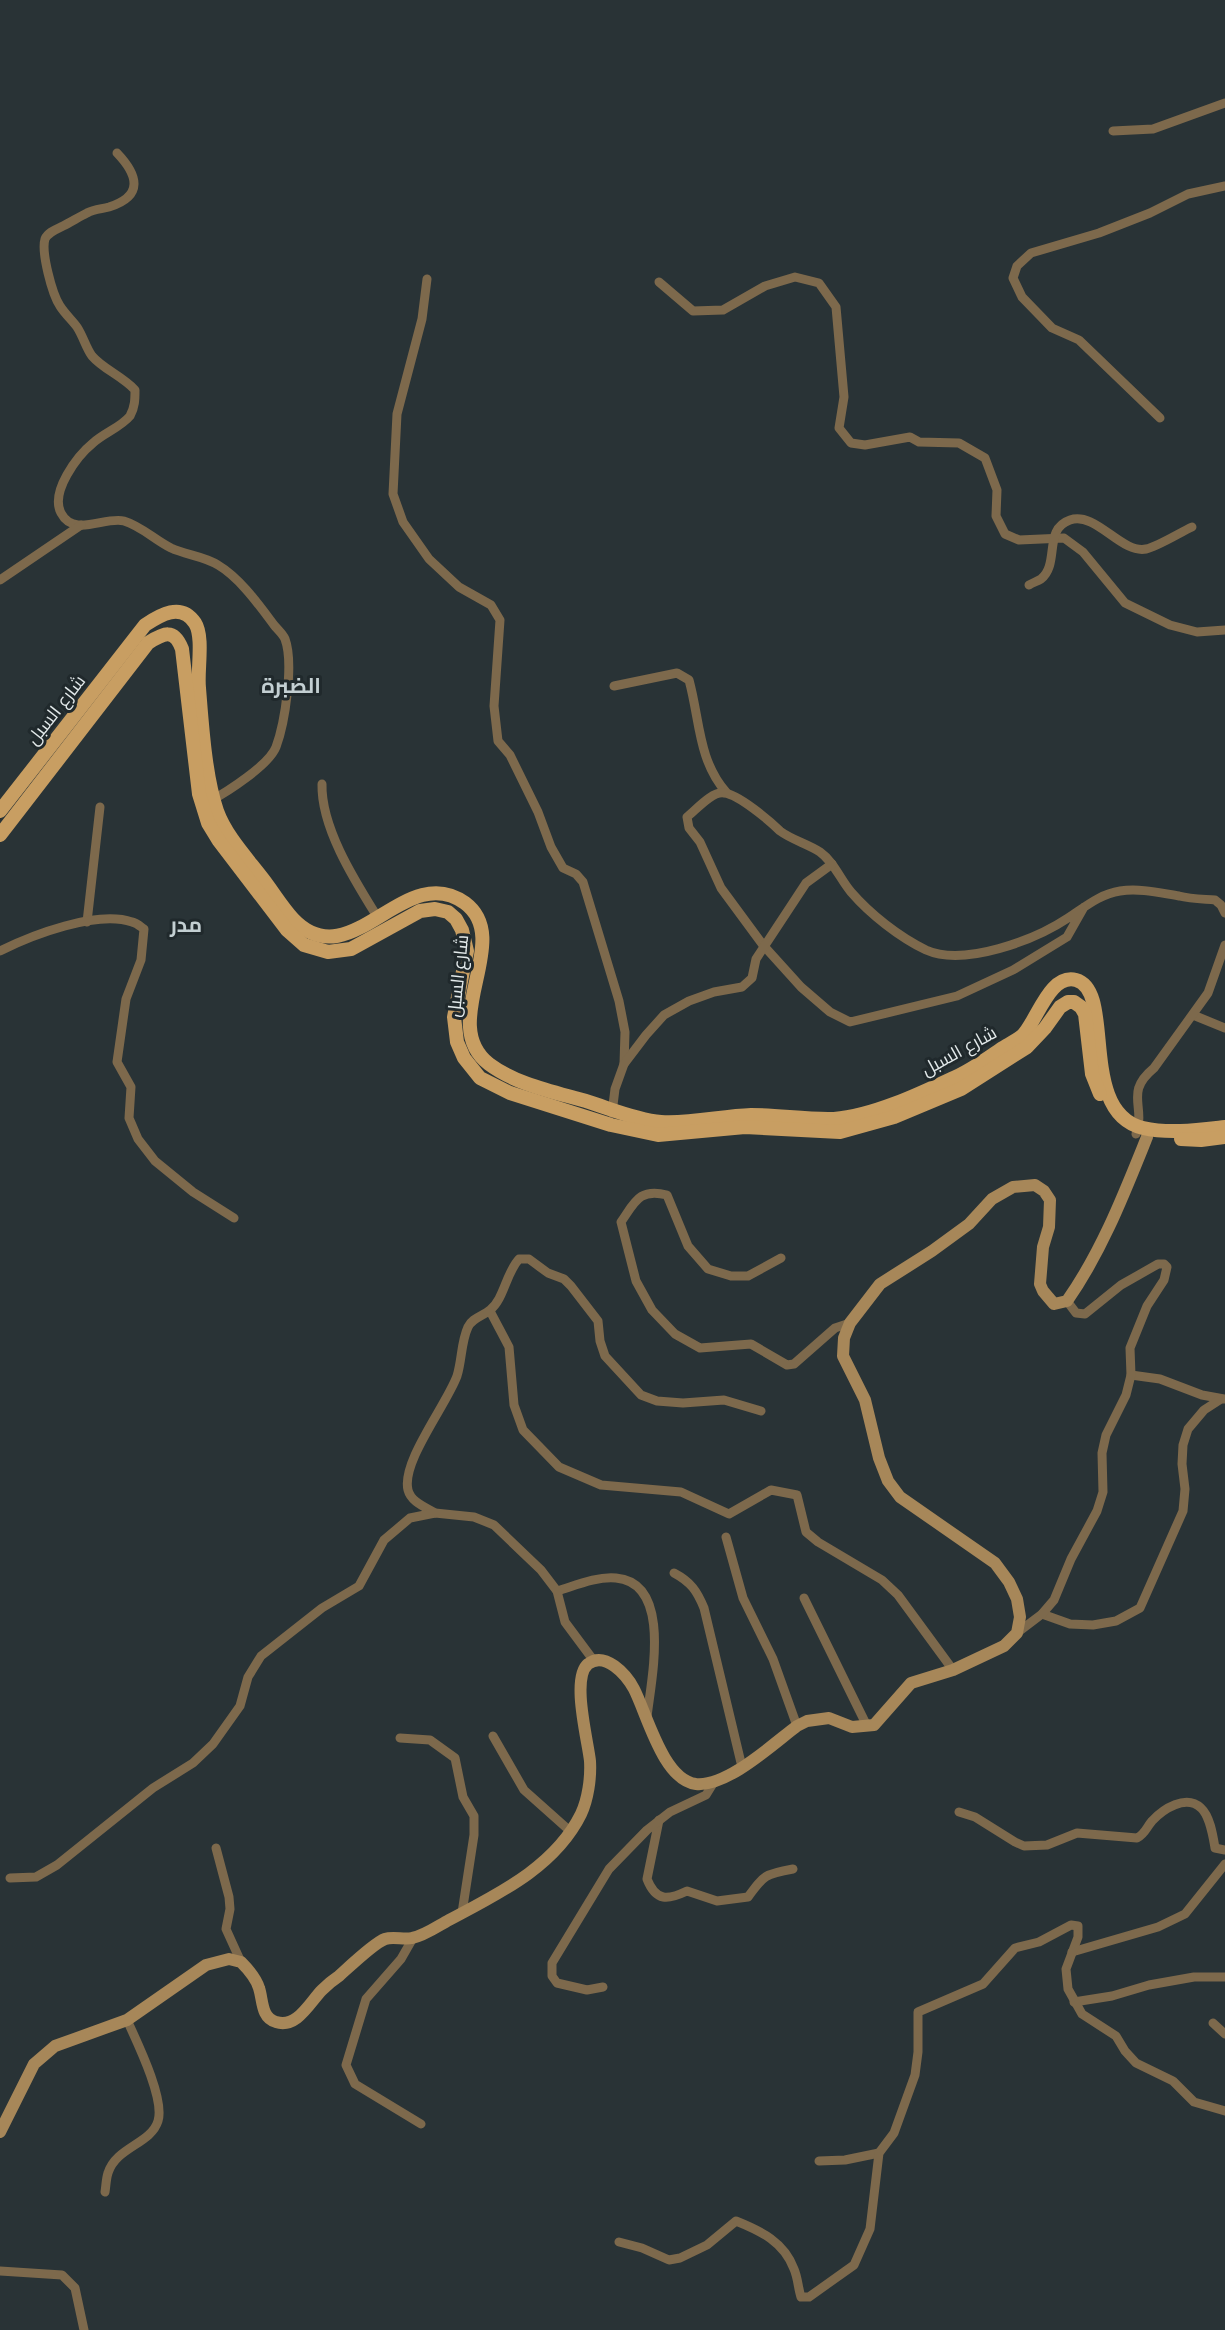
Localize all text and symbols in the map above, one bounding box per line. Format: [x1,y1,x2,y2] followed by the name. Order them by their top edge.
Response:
[21,670,91,750] street label: شارع السبل
[261,672,321,698] district label: الضبرة
[169,911,202,937] district label: مدر
[442,934,474,1018] street label: شارع السبل
[917,1020,1001,1082] street label: شارع السبل

